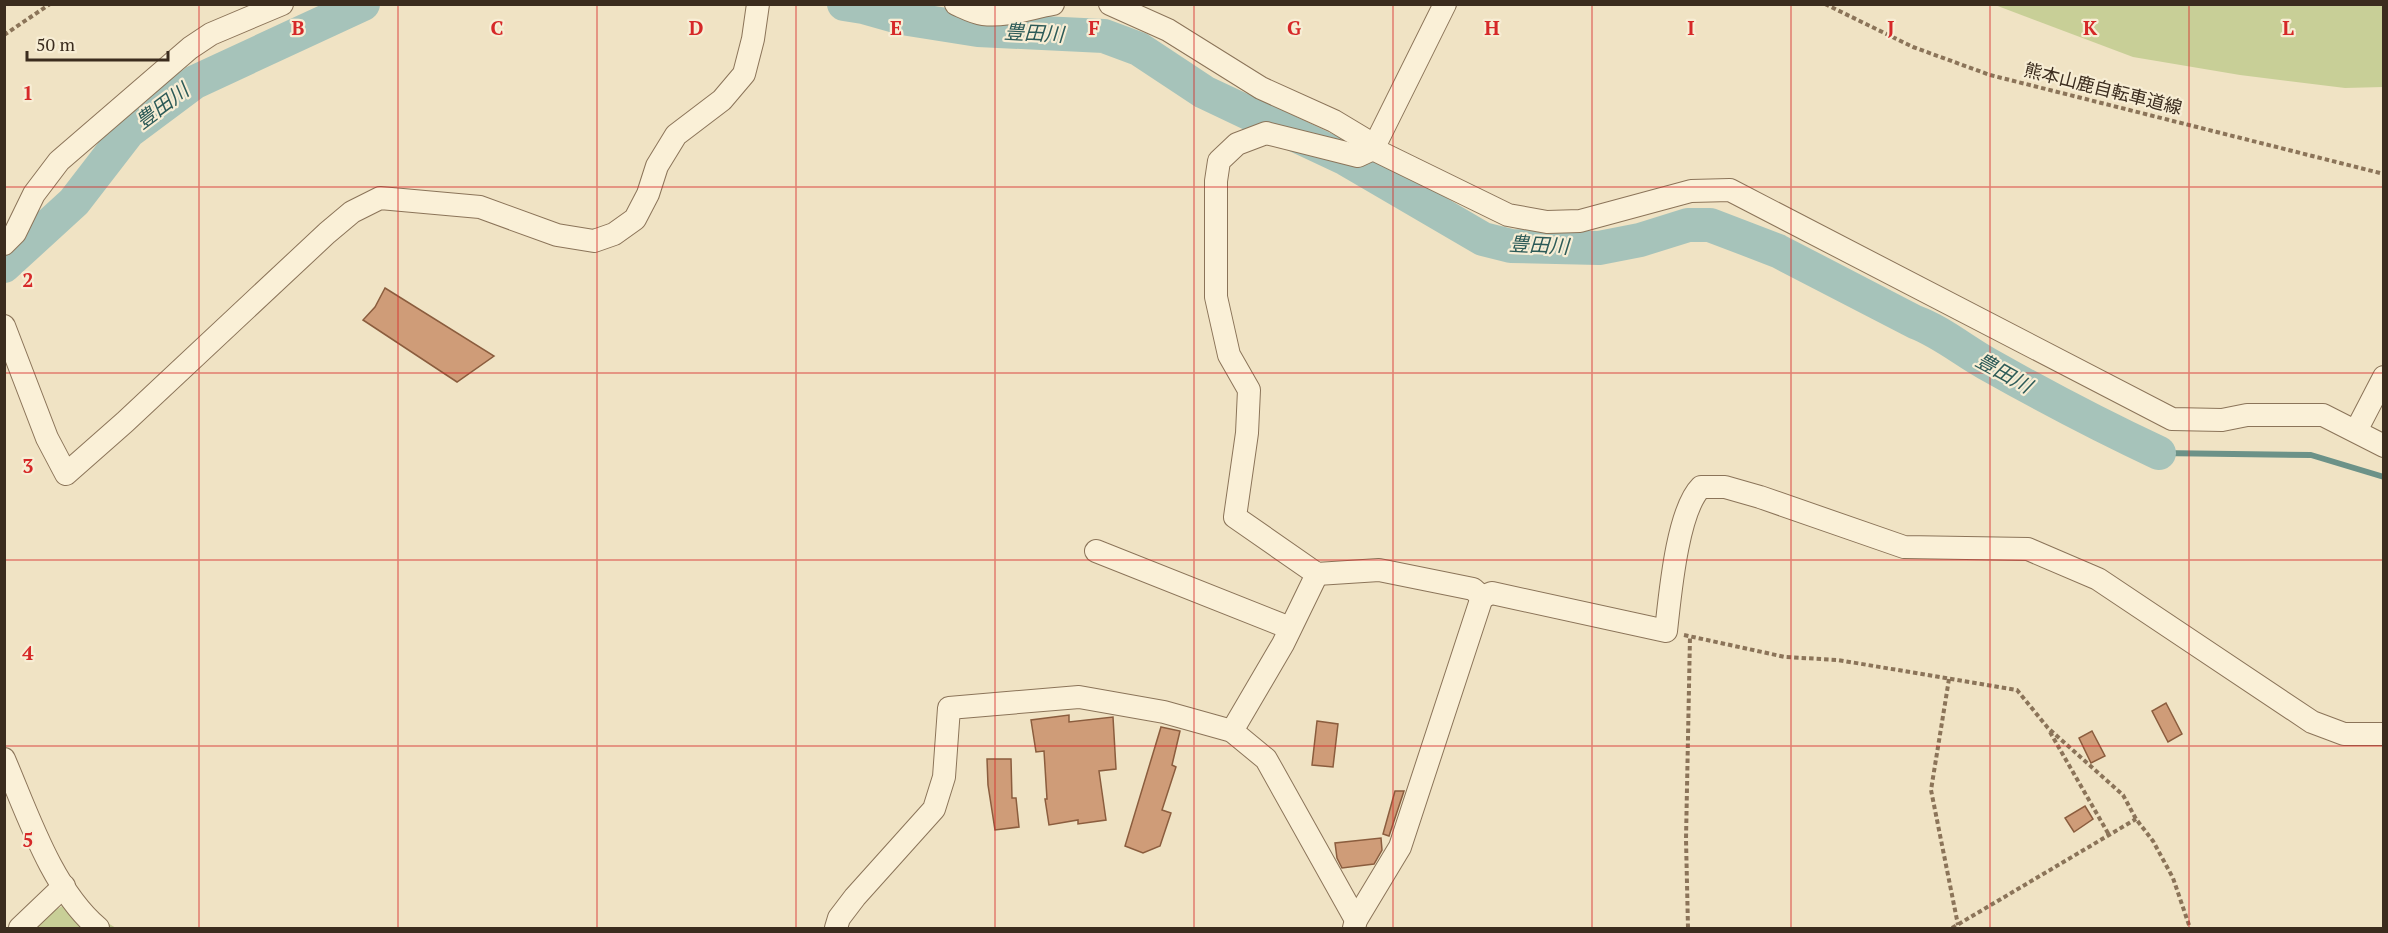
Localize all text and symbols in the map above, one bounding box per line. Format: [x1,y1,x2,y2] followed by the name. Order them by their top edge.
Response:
[292,14,305,41] text: B
[490,14,504,41] text: C
[689,14,703,41] text: D
[890,14,902,41] text: E
[1088,14,1100,41] text: F
[1287,14,1301,41] text: G
[1484,14,1500,41] text: H
[1687,14,1695,41] text: I
[1887,14,1895,41] text: J
[2083,14,2098,41] text: K
[2282,14,2294,41] text: L
[1003,17,1067,48] water label: 豊田川
[27,24,168,62] scale bar
[36,32,76,56] text: 50 m
[2022,57,2185,119] street label: 熊本山鹿自転車道線
[130,76,195,134] water label: 豊田川
[22,79,34,106] text: 1
[1508,229,1572,260] water label: 豊田川
[22,266,34,293] text: 2
[1971,346,2039,400] water label: 豊田川
[22,452,34,479] text: 3
[22,639,34,666] text: 4
[22,826,34,853] text: 5

